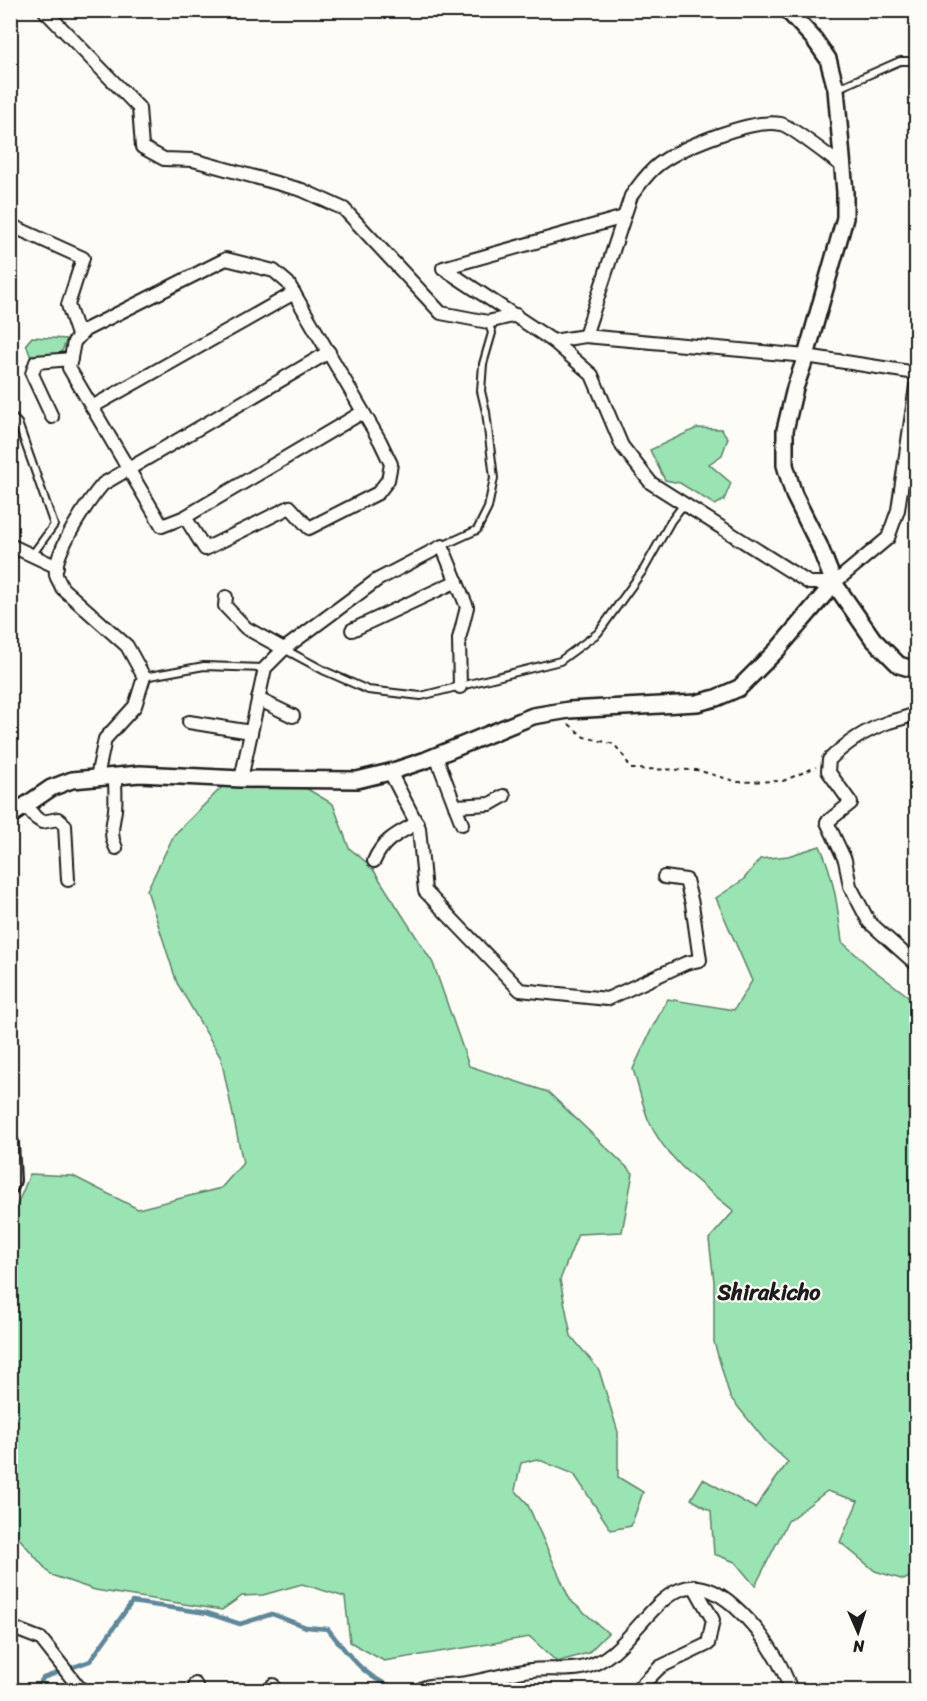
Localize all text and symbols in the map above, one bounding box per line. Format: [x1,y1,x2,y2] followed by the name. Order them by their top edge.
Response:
[717,1273,821,1312] district label: Shirakicho
[828,1602,888,1662] north arrow
[852,1632,866,1661] text: N

